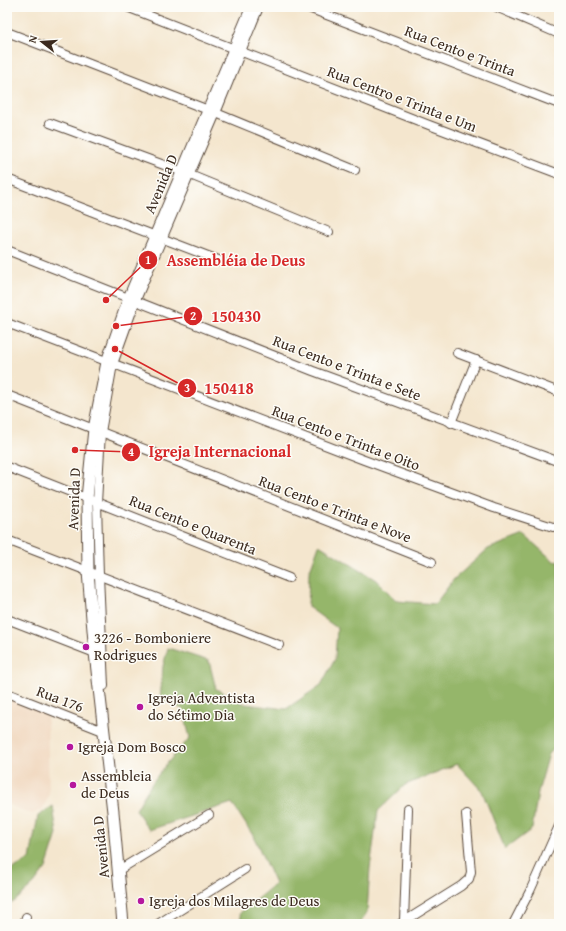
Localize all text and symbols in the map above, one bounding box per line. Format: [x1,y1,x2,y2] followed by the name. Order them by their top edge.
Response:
[402,20,519,81] street label: Rua Cento e Trinta
[22,22,62,62] north arrow
[24,33,41,45] text: N
[324,60,481,137] street label: Rua Centro e Trinta e Um
[139,151,182,217] street label: Avenida D
[138,246,313,274] callout: Assembléia de Deus
[167,248,305,272] text: Assembléia de Deus
[145,251,151,268] text: 1
[183,302,269,330] callout: 150430
[211,304,261,328] text: 150430
[190,307,196,324] text: 2
[270,330,424,406] street label: Rua Cento e Trinta e Sete
[177,374,262,402] callout: 150418
[204,376,254,400] text: 150418
[184,379,190,396] text: 3
[269,400,423,476] street label: Rua Cento e Trinta e Oito
[121,438,299,466] callout: Igreja Internacional
[149,439,291,463] text: Igreja Internacional
[128,443,134,460] text: 4
[62,467,85,531] street label: Avenida D
[256,470,415,547] street label: Rua Cento e Trinta e Nove
[126,489,260,560] street label: Rua Cento e Quarenta
[94,627,211,665] place label: 3226 - Bomboniere Rodrigues
[81,642,91,652] marker: 3226 - Bomboniere Rodrigues
[34,680,87,717] street label: Rua 176
[148,687,255,725] place label: Igreja Adventista do Sétimo Dia
[135,702,145,712] marker: Igreja Adventista do Sétimo Dia
[78,736,187,757] place label: Igreja Dom Bosco
[65,742,75,752] marker: Igreja Dom Bosco
[81,765,152,803] place label: Assembleia de Deus
[68,780,78,790] marker: Assembleia de Deus
[87,815,114,879] street label: Avenida D
[149,890,320,911] place label: Igreja dos Milagres de Deus
[136,896,146,906] marker: Igreja dos Milagres de Deus

